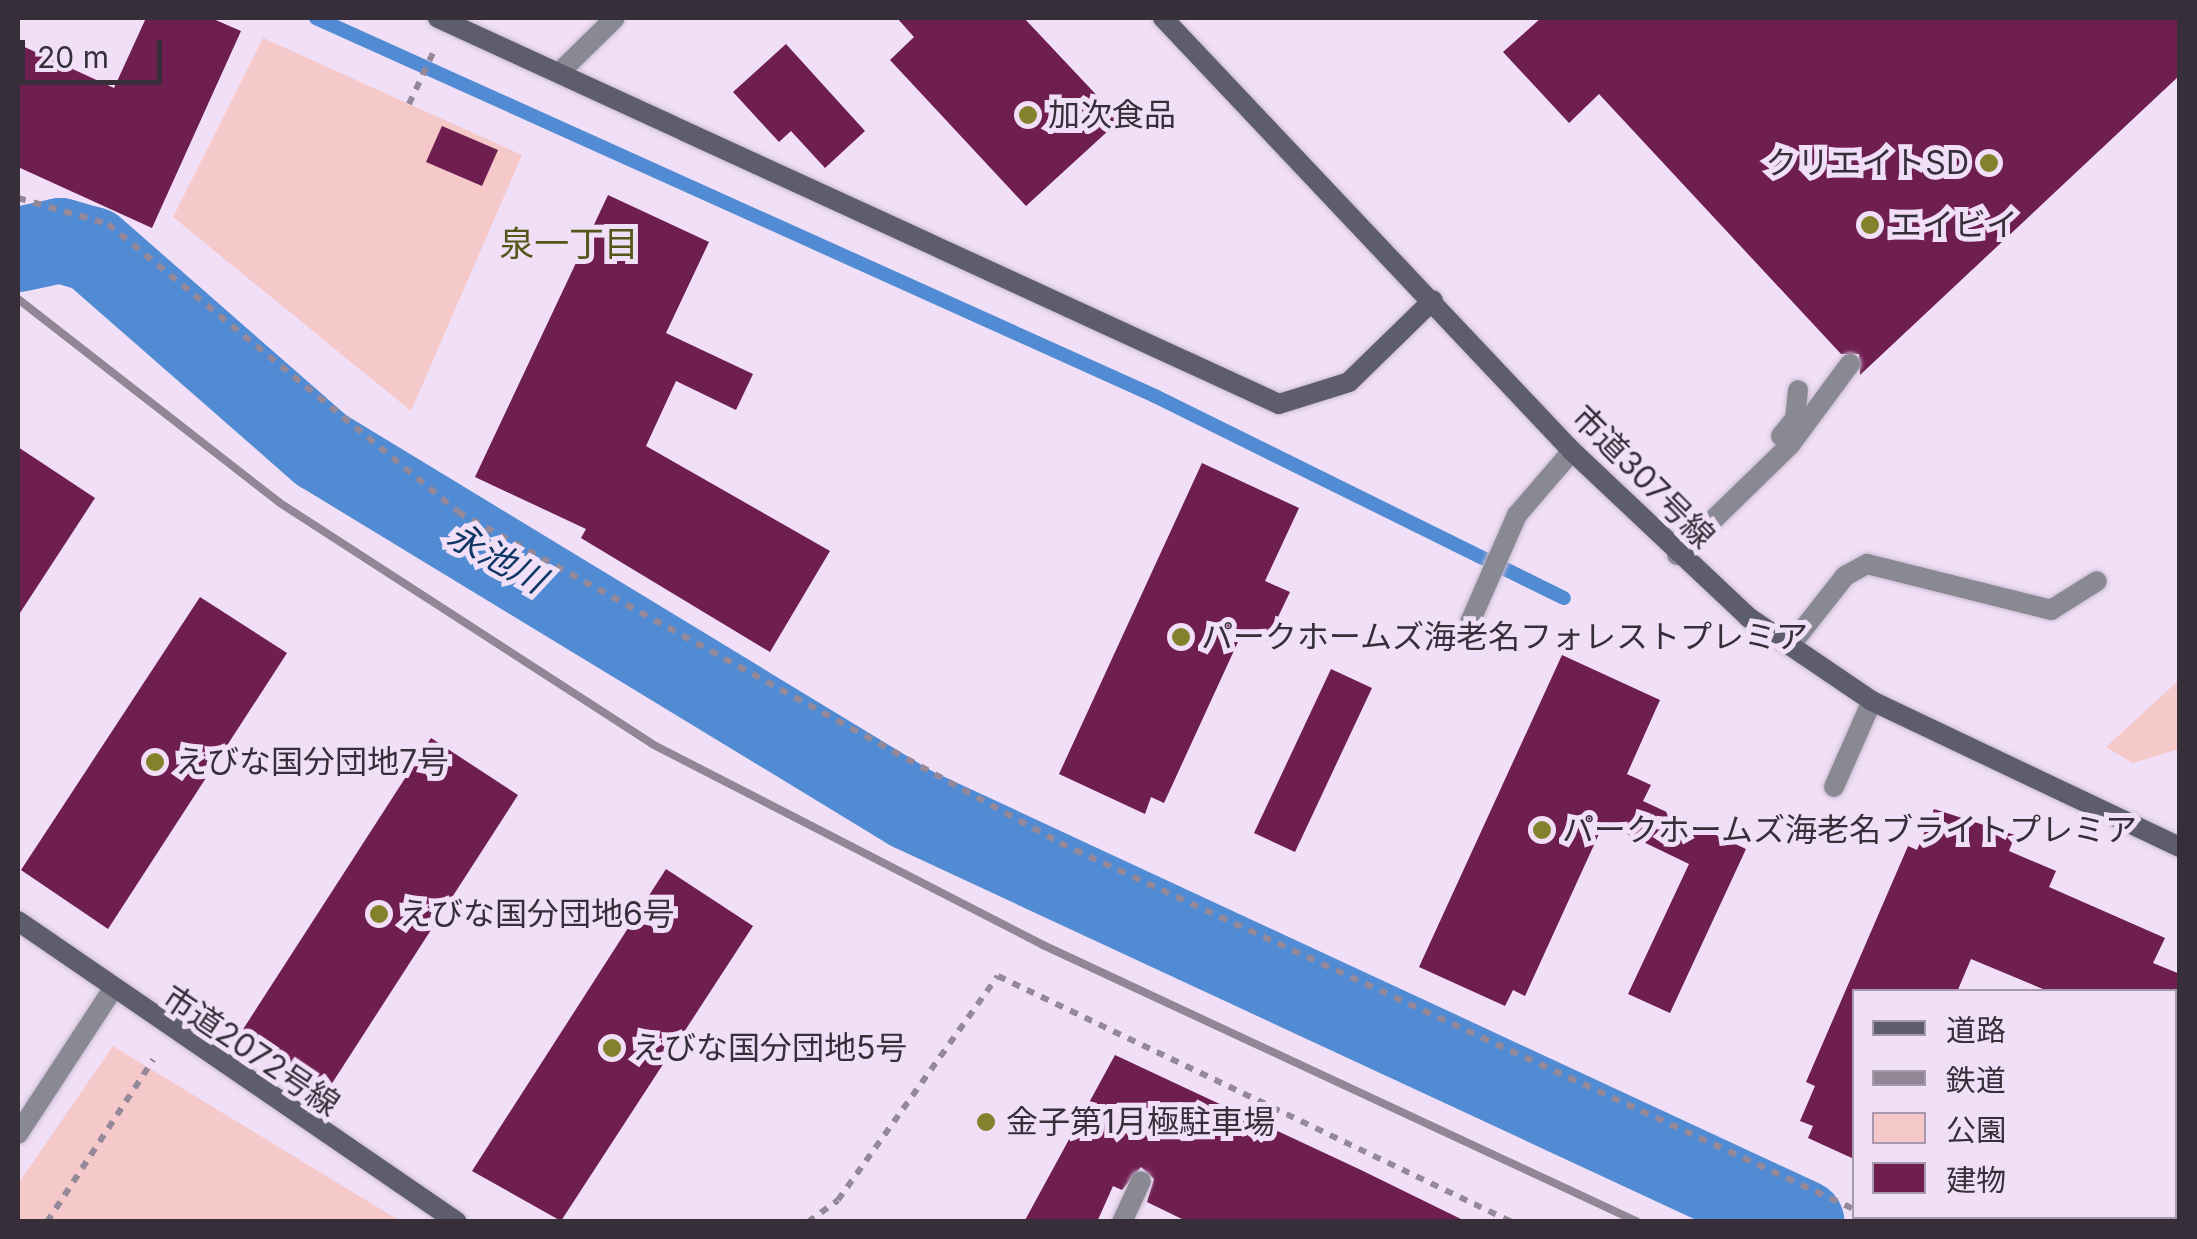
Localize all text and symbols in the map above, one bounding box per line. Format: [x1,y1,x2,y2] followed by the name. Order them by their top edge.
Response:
[25,20,168,82] scale bar
[37,39,109,75] text: 20 m
[1048,96,1176,134] place label: 加次食品
[1017,104,1039,126] marker: 加次食品
[1765,144,1969,182] place label: クリエイトSD
[1978,152,2000,174] marker: クリエイトSD
[1890,206,2018,244] place label: エイビイ
[1859,214,1881,236] marker: エイビイ
[499,222,639,264] district label: 泉一丁目
[1564,398,1722,556] street label: 市道307号線
[441,513,553,601] water label: 永池川
[1201,618,1809,656] place label: パークホームズ海老名フォレストプレミア
[1170,626,1192,648] marker: パークホームズ海老名フォレストプレミア
[175,743,449,781] place label: えびな国分団地7号
[144,751,166,773] marker: えびな国分団地7号
[1562,811,2138,849] place label: パークホームズ海老名ブライトプレミア
[1531,819,1553,841] marker: パークホームズ海老名ブライトプレミア
[399,895,675,933] place label: えびな国分団地6号
[368,903,390,925] marker: えびな国分団地6号
[155,978,347,1124] street label: 市道2072号線
[1852,989,2177,1219] legend
[1946,1012,2006,1048] text: 道路
[632,1029,907,1067] place label: えびな国分団地5号
[601,1037,623,1059] marker: えびな国分団地5号
[1946,1062,2006,1098] text: 鉄道
[1006,1103,1275,1141] place label: 金子第1月極駐車場
[975,1111,997,1133] marker: 金子第1月極駐車場
[1946,1112,2006,1148] text: 公園
[1946,1162,2006,1198] text: 建物

